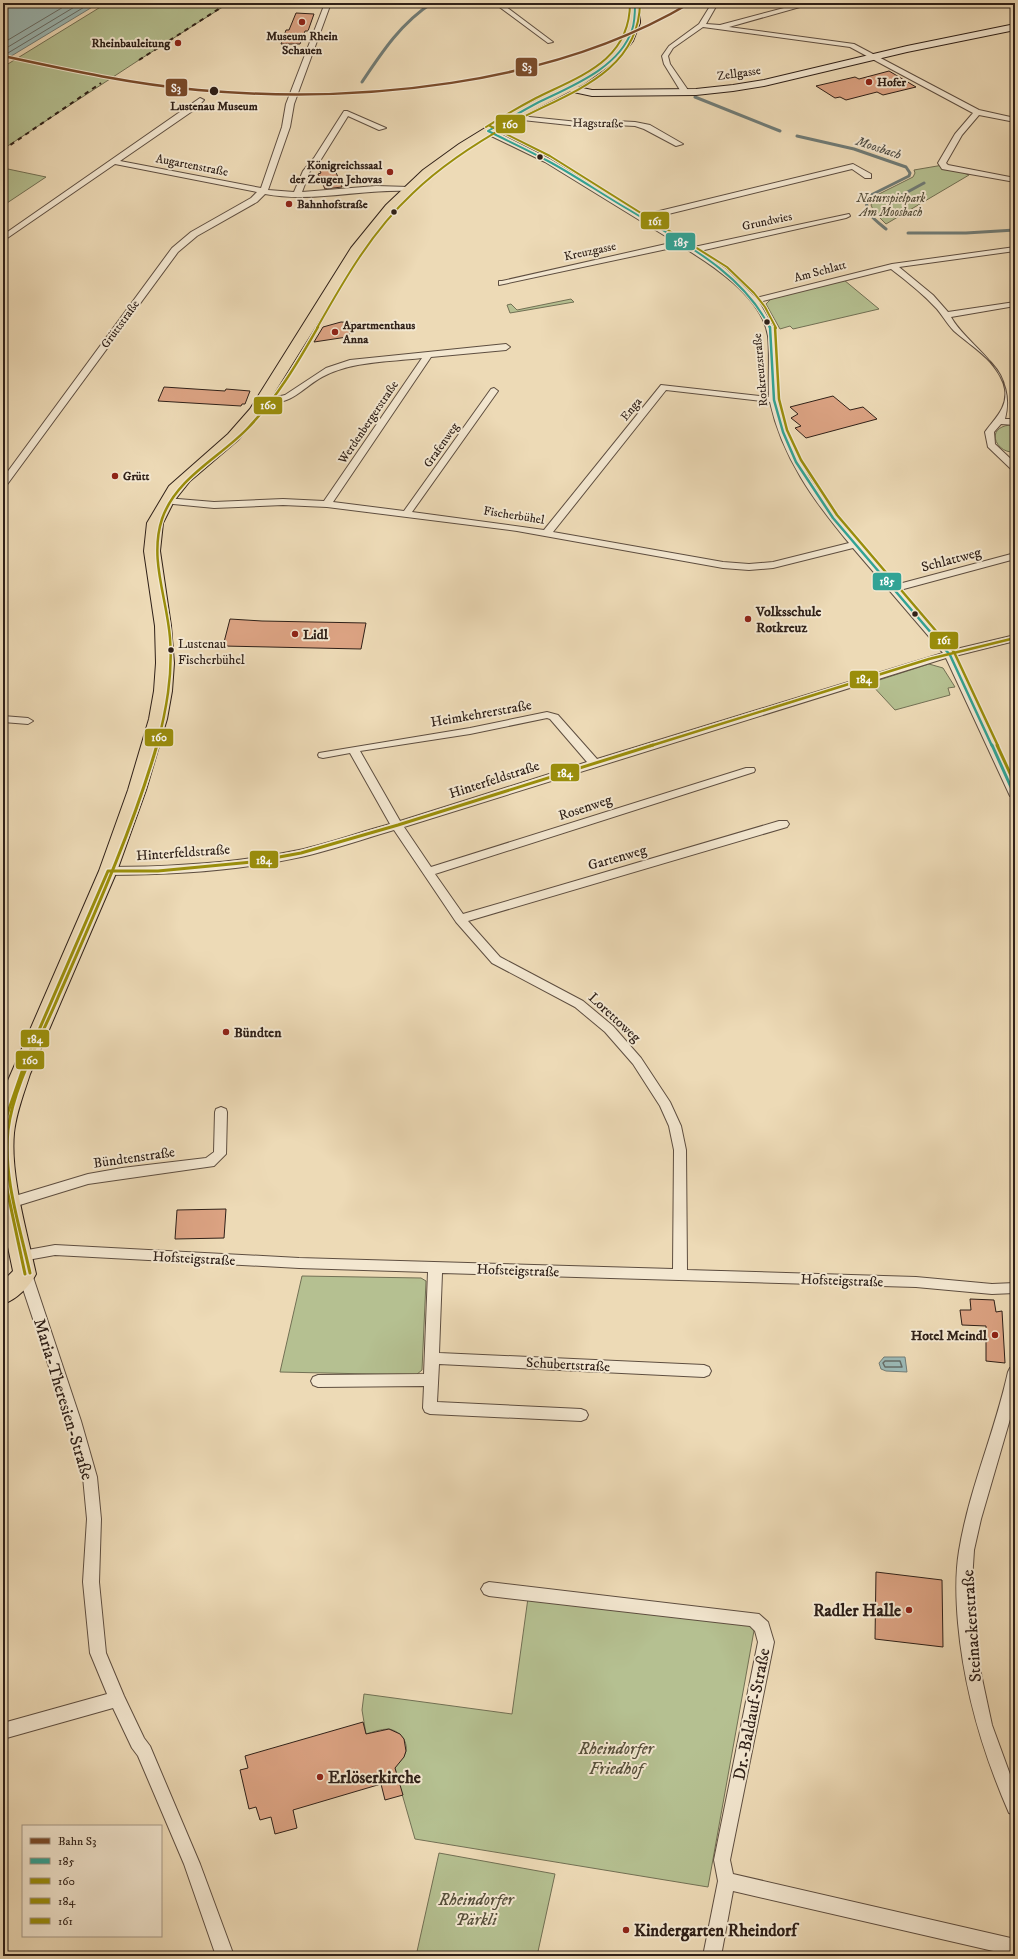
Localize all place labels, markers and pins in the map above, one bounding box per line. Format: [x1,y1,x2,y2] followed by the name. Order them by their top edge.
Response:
[297,17,307,27] marker: Museum Rhein Schauen
[266,29,338,58] place label: Museum Rhein Schauen
[92,36,171,51] place label: Rheinbauleitung
[173,38,183,48] marker: Rheinbauleitung
[877,75,906,90] place label: Hofer
[864,77,874,87] marker: Hofer
[208,85,220,97] marker: Lustenau Museum
[170,99,258,114] place label: Lustenau Museum
[535,152,545,162] unlabelled marker
[290,158,382,187] place label: Königreichssaal der Zeugen Jehovas
[385,167,395,177] marker: Königreichssaal der Zeugen Jehovas
[297,197,368,212] place label: Bahnhofstraße
[284,199,294,209] marker: Bahnhofstraße
[389,207,399,217] unlabelled marker
[762,317,772,327] unlabelled marker
[342,318,415,347] place label: Apartmenthaus Anna
[330,327,340,337] marker: Apartmenthaus Anna
[123,469,149,484] place label: Grütt
[110,471,120,481] marker: Grütt
[755,603,822,637] place label: Volksschule Rotkreuz
[910,609,920,619] unlabelled marker
[743,614,753,624] marker: Volksschule Rotkreuz
[303,626,329,644] place label: Lidl
[290,629,300,639] marker: Lidl
[178,636,245,668] place label: Lustenau Fischerbühel
[166,645,176,655] marker: Lustenau Fischerbühel
[234,1024,282,1042] place label: Bündten
[221,1027,231,1037] marker: Bündten
[911,1327,988,1345] place label: Hotel Meindl
[990,1330,1000,1340] marker: Hotel Meindl
[813,1600,901,1622] place label: Radler Halle
[904,1605,914,1615] marker: Radler Halle
[328,1767,421,1789] place label: Erlöserkirche
[315,1772,325,1782] marker: Erlöserkirche
[634,1920,800,1942] place label: Kindergarten Rheindorf
[621,1925,631,1935] marker: Kindergarten Rheindorf

